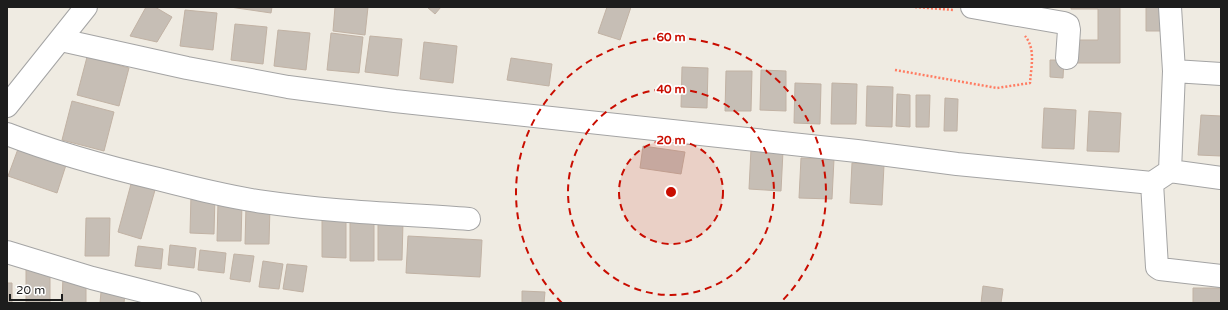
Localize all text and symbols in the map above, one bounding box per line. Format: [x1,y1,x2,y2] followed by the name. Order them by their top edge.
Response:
[656,30,686,44] text: 60 m
[656,82,686,96] text: 40 m
[656,133,686,147] text: 20 m
[664,185,678,199] centre of rings
[10,276,62,302] scale bar
[16,283,45,297] text: 20 m

